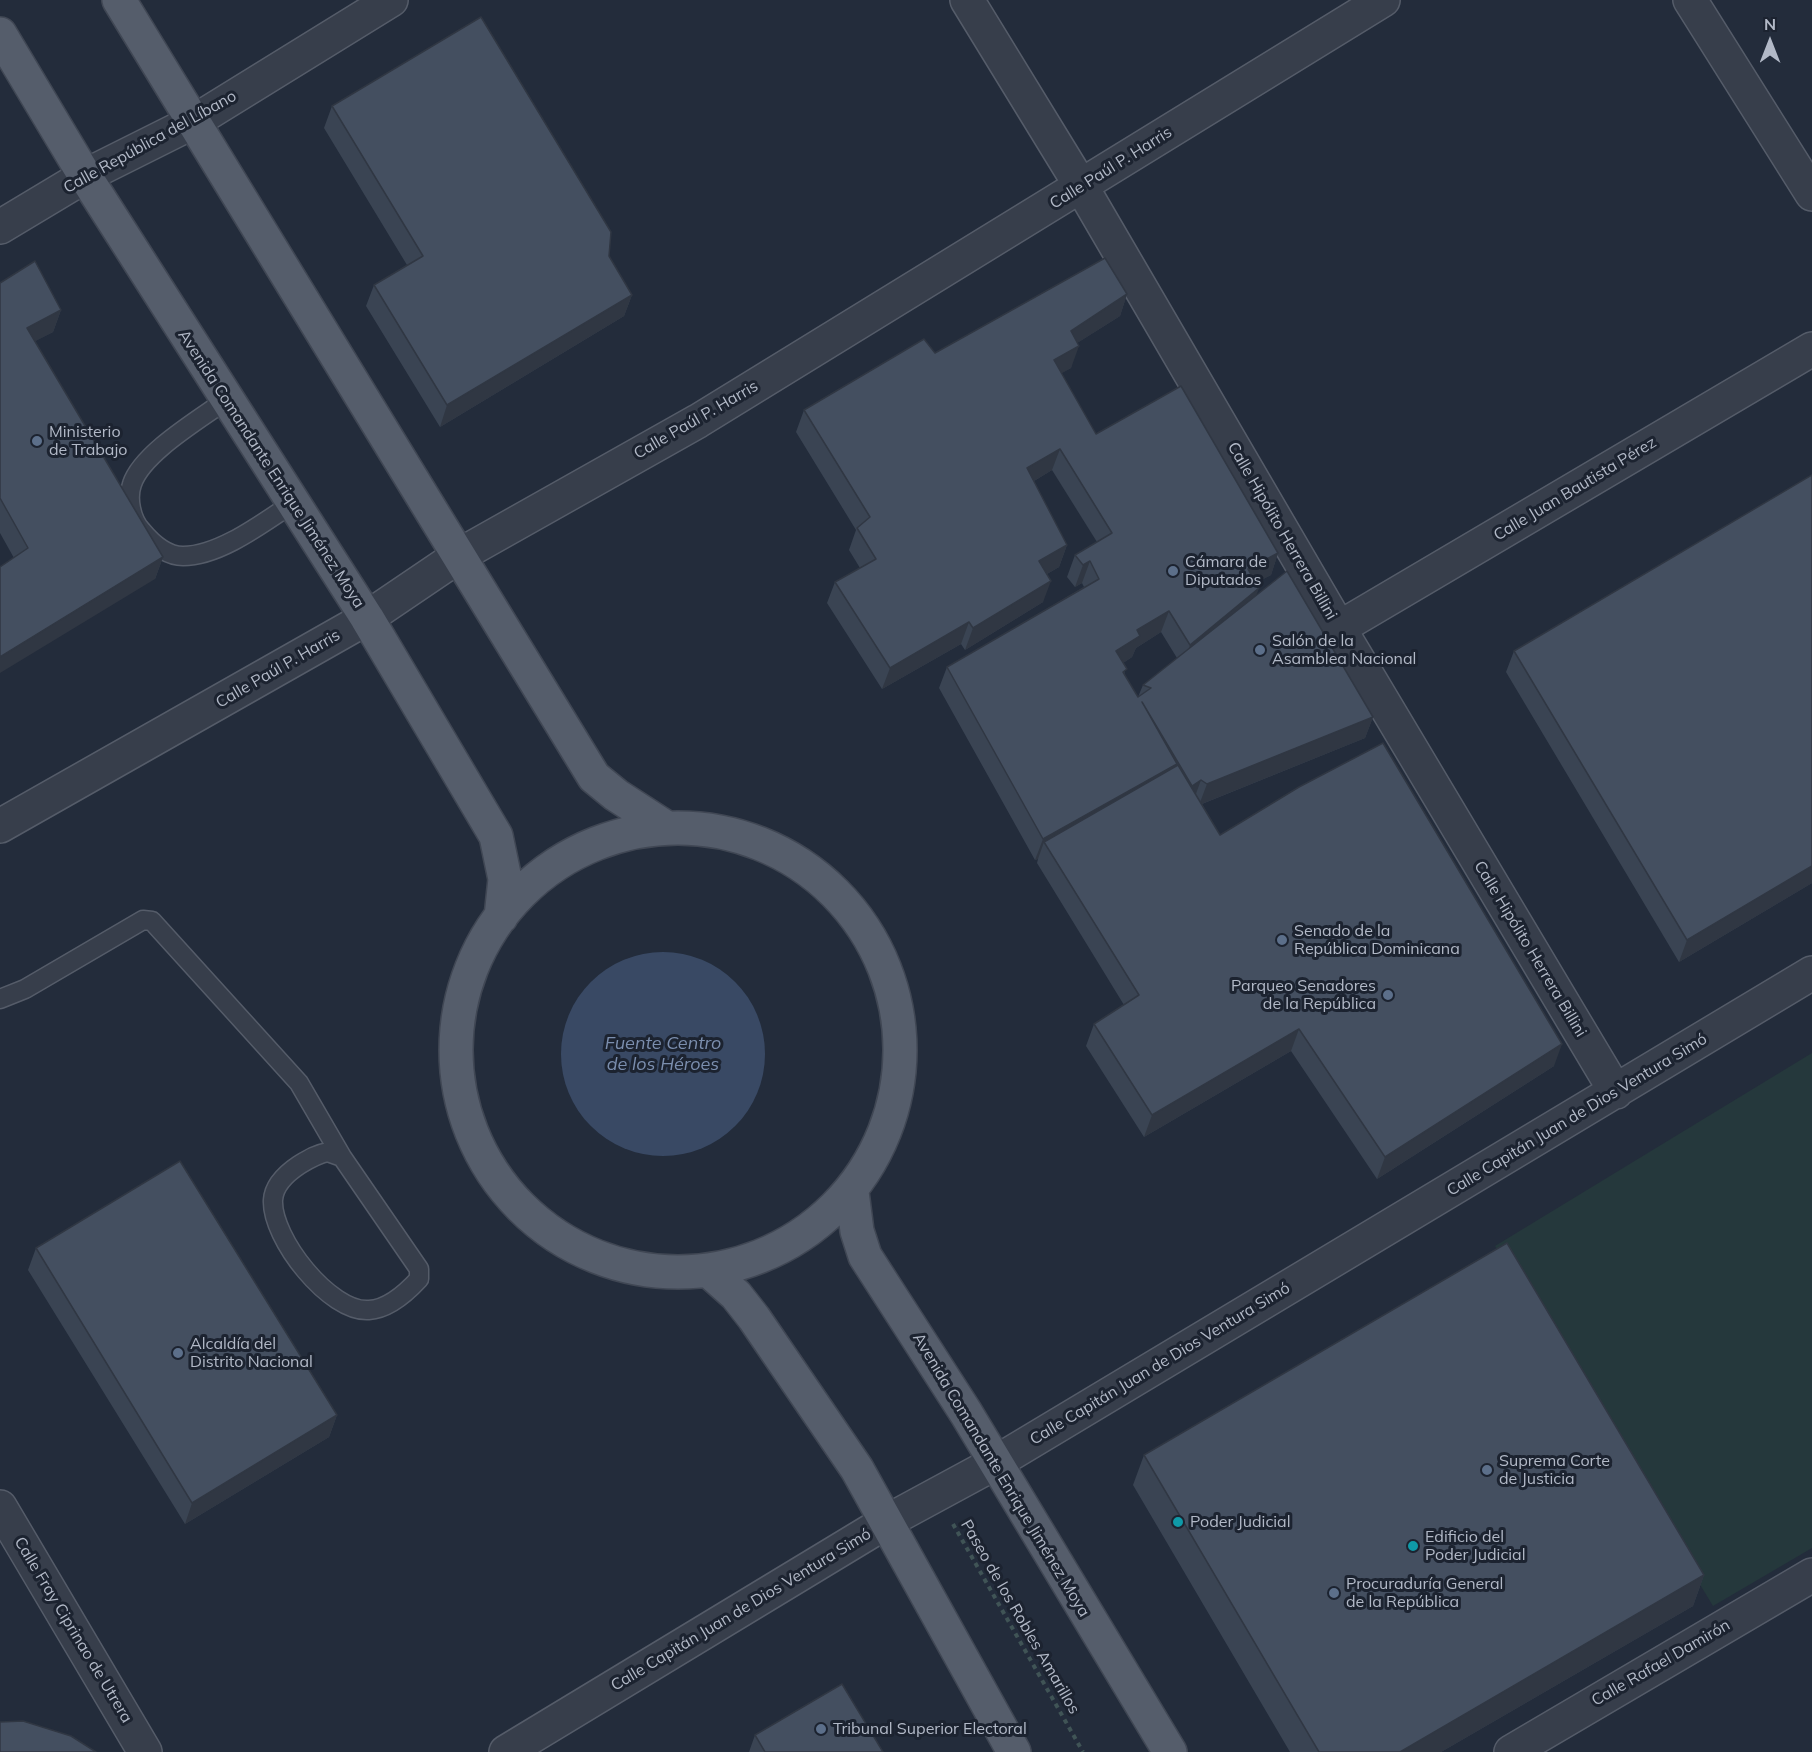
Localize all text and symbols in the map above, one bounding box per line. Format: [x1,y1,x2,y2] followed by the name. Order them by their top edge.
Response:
[1740,12,1800,72] north arrow
[1764,14,1776,34] text: N
[60,86,240,198] street label: Calle República del Líbano
[1046,123,1176,213] street label: Calle Paúl P. Harris
[174,326,368,612] street label: Avenida Comandante Enrique Jiménez Moya
[630,377,762,463] street label: Calle Paúl P. Harris
[49,422,127,460] place label: Ministerio de Trabajo
[1490,433,1660,545] street label: Calle Juan Bautista Pérez
[30,434,44,448] marker: Ministerio de Trabajo
[1223,439,1341,623] street label: Calle Hipólito Herrera Billini
[1185,552,1267,590] place label: Cámara de Diputados
[1166,564,1180,578] marker: Cámara de Diputados
[212,626,344,712] street label: Calle Paúl P. Harris
[1272,631,1416,669] place label: Salón de la Asamblea Nacional
[1253,643,1267,657] marker: Salón de la Asamblea Nacional
[1470,857,1590,1041] street label: Calle Hipólito Herrera Billini
[1294,921,1460,959] place label: Senado de la República Dominicana
[1275,933,1289,947] marker: Senado de la República Dominicana
[1231,976,1376,1014] place label: Parqueo Senadores de la República
[1381,988,1395,1002] marker: Parqueo Senadores de la República
[1443,1030,1711,1200] street label: Calle Capitán Juan de Dios Ventura Simó
[605,1033,721,1076] water label: Fuente Centro de los Héroes
[1026,1279,1294,1449] street label: Calle Capitán Juan de Dios Ventura Simó
[908,1330,1094,1620] street label: Avenida Comandante Enrique Jiménez Moya
[190,1334,313,1372] place label: Alcaldía del Distrito Nacional
[171,1346,185,1360] marker: Alcaldía del Distrito Nacional
[1499,1451,1610,1489] place label: Suprema Corte de Justicia
[1480,1463,1494,1477] marker: Suprema Corte de Justicia
[1190,1512,1291,1532] place label: Poder Judicial
[1171,1515,1185,1529] marker: Poder Judicial
[956,1516,1084,1718] street label: Paseo de los Robles Amarillos
[607,1525,875,1695] street label: Calle Capitán Juan de Dios Ventura Simó
[1425,1527,1526,1565] place label: Edificio del Poder Judicial
[10,1534,136,1726] street label: Calle Fray Ciprinao de Utrera
[1406,1539,1420,1553] marker: Edificio del Poder Judicial
[1346,1574,1503,1612] place label: Procuraduría General de la República
[1327,1586,1341,1600] marker: Procuraduría General de la República
[1588,1616,1734,1710] street label: Calle Rafael Damirón
[833,1719,1027,1739] place label: Tribunal Superior Electoral
[814,1722,828,1736] marker: Tribunal Superior Electoral

